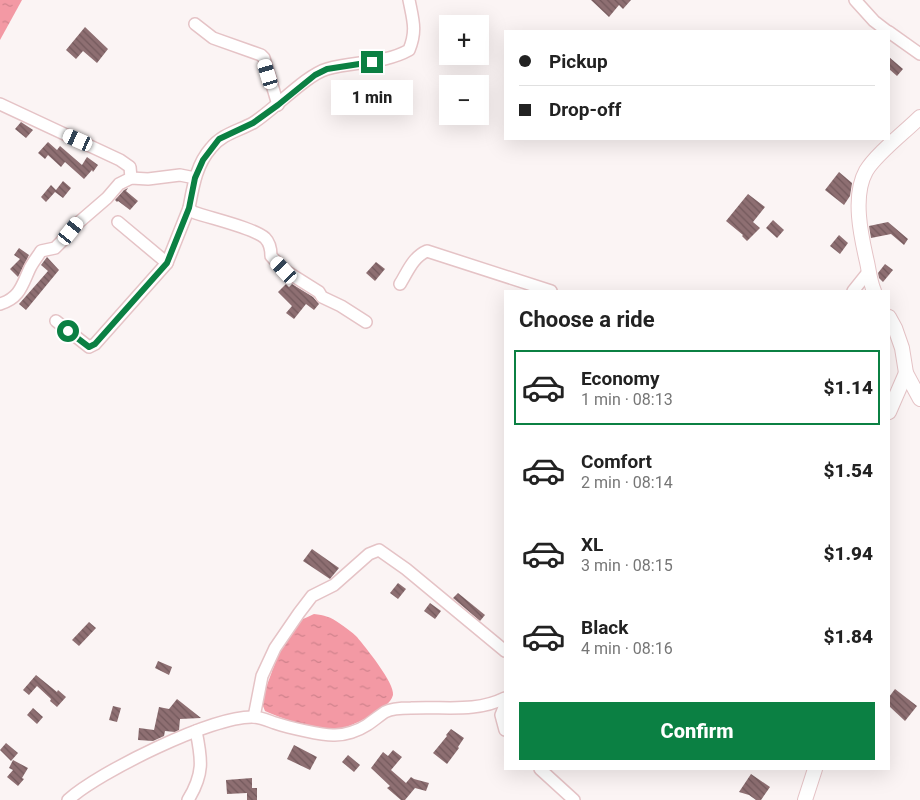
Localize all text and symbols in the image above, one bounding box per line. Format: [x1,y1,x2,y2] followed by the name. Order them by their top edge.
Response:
[439,15,489,125] map controls
[439,15,489,65] button: +
[549,50,608,73] text: Pickup
[361,51,383,73] route end
[256,57,279,91] car
[439,75,489,125] button: −
[331,80,413,114] callout: 1 min
[352,88,392,107] text: 1 min
[549,98,621,121] text: Drop-off
[61,127,94,153] car
[55,215,86,247] car
[268,254,299,286] car
[519,307,655,332] text: Choose a ride
[57,320,79,342] route start
[521,365,566,410] icon: car
[581,367,660,390] text: Economy
[824,376,873,399] text: $1.14
[581,390,673,409] text: 1 min · 08:13
[521,448,566,493] icon: car
[581,450,652,473] text: Comfort
[824,459,873,482] text: $1.54
[581,473,673,492] text: 2 min · 08:14
[521,531,566,576] icon: car
[581,533,603,556] text: XL
[824,542,873,565] text: $1.94
[581,556,673,575] text: 3 min · 08:15
[521,614,566,659] icon: car
[581,616,628,639] text: Black
[824,625,873,648] text: $1.84
[581,639,673,658] text: 4 min · 08:16
[519,702,875,760] button: Confirm

